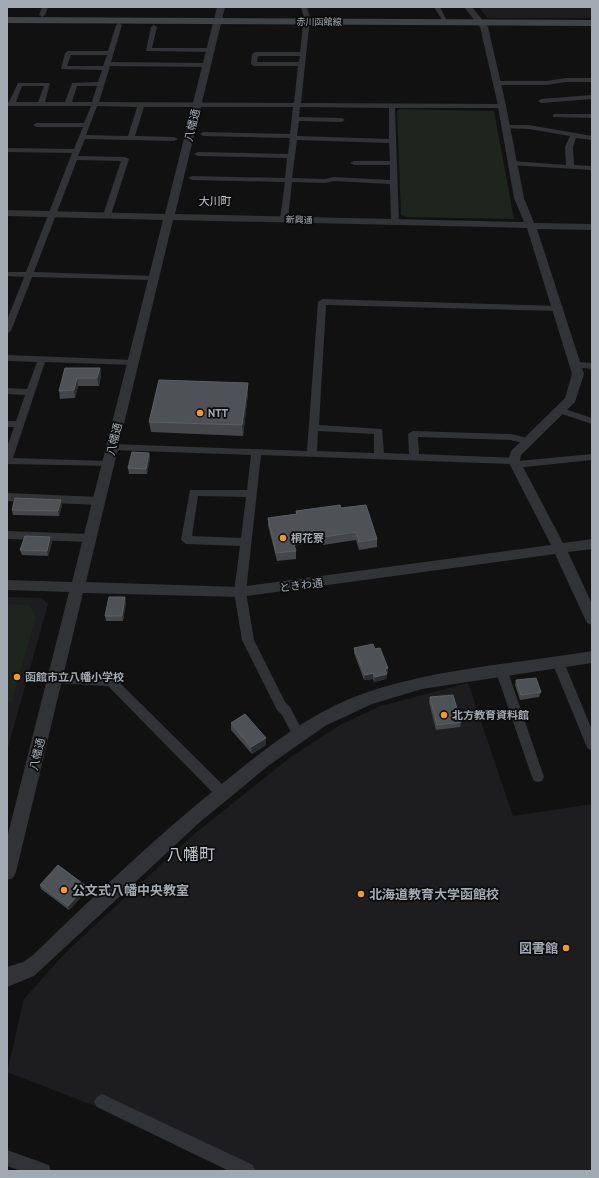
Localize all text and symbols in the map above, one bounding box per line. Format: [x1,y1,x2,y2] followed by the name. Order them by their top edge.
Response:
[296,16,342,27] street label: 赤川函館線
[181,107,203,143] street label: 八幡通
[199,194,232,208] district label: 大川町
[285,214,313,225] street label: 新興通
[208,406,229,420] place label: NTT
[195,408,205,418] marker: NTT
[103,421,125,457] street label: 八幡通
[291,531,324,545] place label: 桐花寮
[278,533,288,543] marker: 桐花寮
[278,575,324,595] street label: ときわ通
[25,670,124,684] place label: 函館市立八幡小学校
[12,672,22,682] marker: 函館市立八幡小学校
[452,708,529,722] place label: 北方教育資料館
[439,710,449,720] marker: 北方教育資料館
[26,736,48,772] street label: 八幡通
[167,844,215,864] district label: 八幡町
[72,882,189,899] place label: 公文式八幡中央教室
[59,885,69,895] marker: 公文式八幡中央教室
[369,886,499,903] place label: 北海道教育大学函館校
[356,889,366,899] marker: 北海道教育大学函館校
[519,940,558,957] place label: 図書館
[561,943,571,953] marker: 図書館

